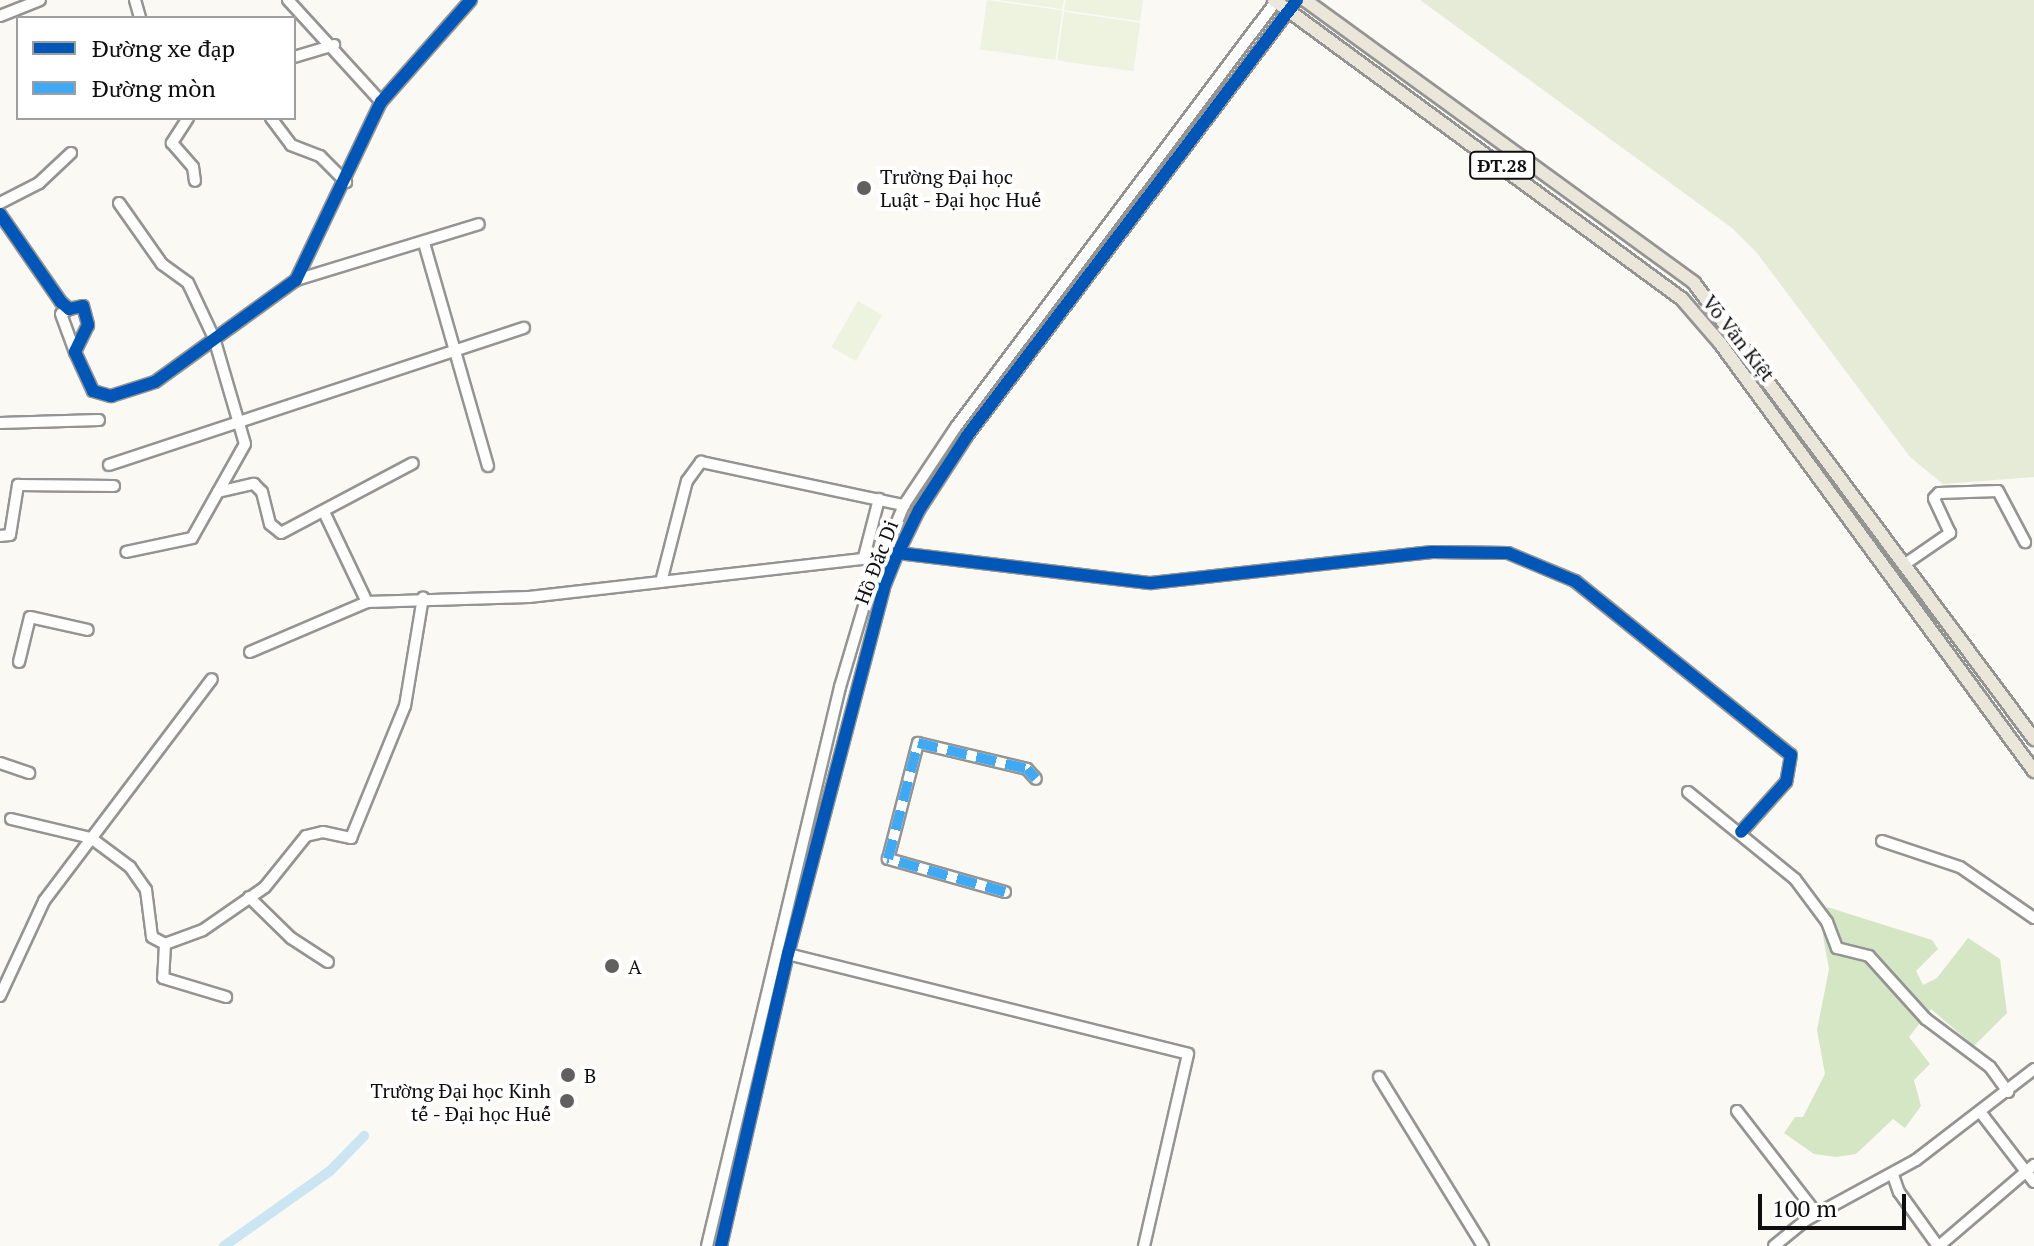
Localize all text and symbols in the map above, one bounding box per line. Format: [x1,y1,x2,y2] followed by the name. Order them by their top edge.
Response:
[16,16,296,120] legend
[92,32,235,64] text: Đường xe đạp
[92,72,216,104] text: Đường mòn
[1468,151,1536,179] road number: ĐT.28
[880,164,1043,211] place label: Trường Đại học Luật - Đại học Huế
[855,179,873,197] marker: Trường Đại học Luật - Đại học Huế
[1698,290,1780,386] street label: Võ Văn Kiệt
[849,517,903,607] street label: Hồ Đắc Di
[628,954,642,978] place label: A
[603,957,621,975] marker: A
[584,1063,596,1087] place label: B
[559,1066,577,1084] marker: B
[370,1078,551,1125] place label: Trường Đại học Kinh tế - Đại học Huế
[558,1092,576,1110] marker: Trường Đại học Kinh tế - Đại học Huế
[1762,1178,1910,1228] scale bar
[1772,1192,1837,1224] text: 100 m

